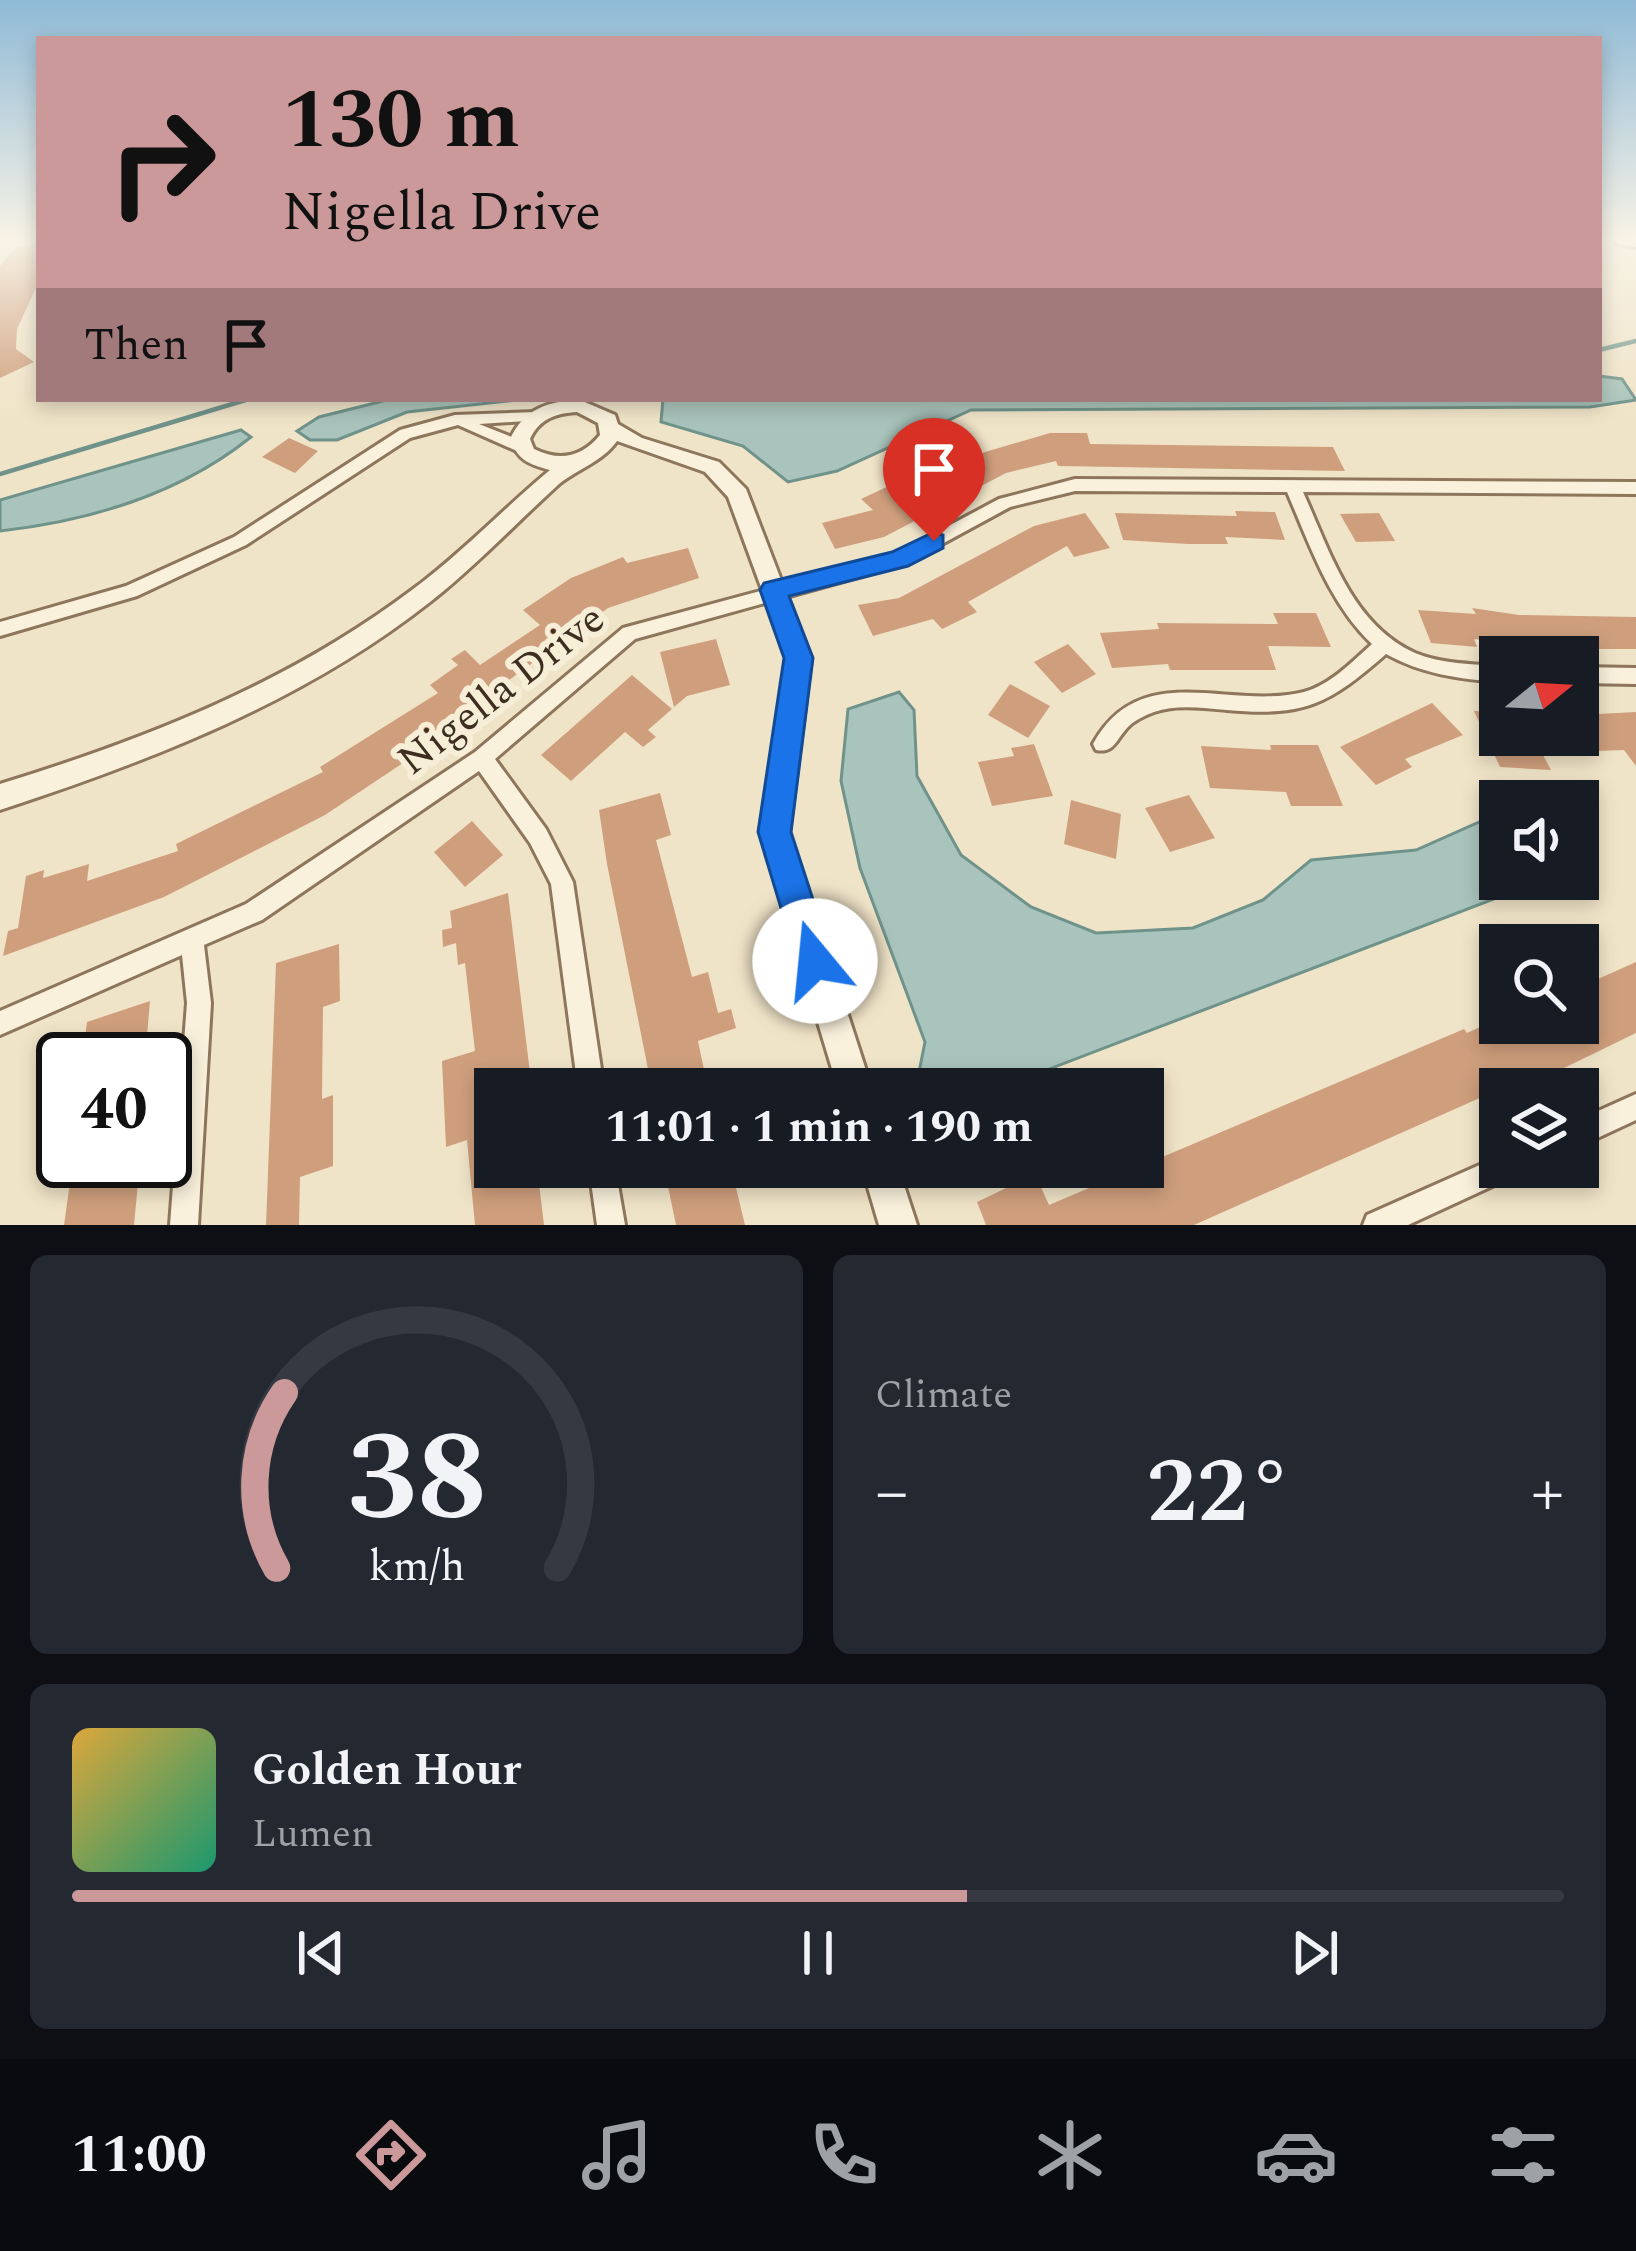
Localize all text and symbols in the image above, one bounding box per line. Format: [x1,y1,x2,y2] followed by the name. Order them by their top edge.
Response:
[282,57,520,185] text: 130 m
[84,84,240,240] icon: right
[282,172,601,254] text: Nigella Drive
[84,311,189,380] text: Then
[213,312,279,378] icon: arrive
[883,418,985,541] pin
[901,436,967,502] icon: arrive
[384,589,619,791] street label: Nigella Drive
[1479,636,1599,756] north arrow
[1479,636,1599,1188] map controls
[1479,780,1599,900] button: sound
[752,898,878,1024] position arrow
[1479,924,1599,1044] button: search
[36,1032,192,1188] speed limit sign: 40
[1479,1068,1599,1188] button: layers
[605,1093,1033,1162] text: 11:01 · 1 min · 190 m
[875,1366,1012,1425] text: Climate
[346,1385,487,1575] text: 38
[1147,1425,1292,1562] text: 22°
[875,1443,908,1544] text: −
[1531,1443,1564,1544] text: +
[368,1534,465,1599] text: km/h
[252,1736,521,1805] text: Golden Hour
[252,1805,374,1864] text: Lumen
[288,1920,354,1986] icon: previous
[785,1920,851,1986] icon: pause
[1282,1920,1348,1986] icon: next
[349,2113,433,2197] icon: directions
[575,2113,659,2197] icon: music
[802,2113,886,2197] icon: phone
[1028,2113,1112,2197] icon: climate
[1254,2113,1338,2197] icon: car
[1481,2113,1565,2197] icon: filters
[71,2114,207,2196] text: 11:00

